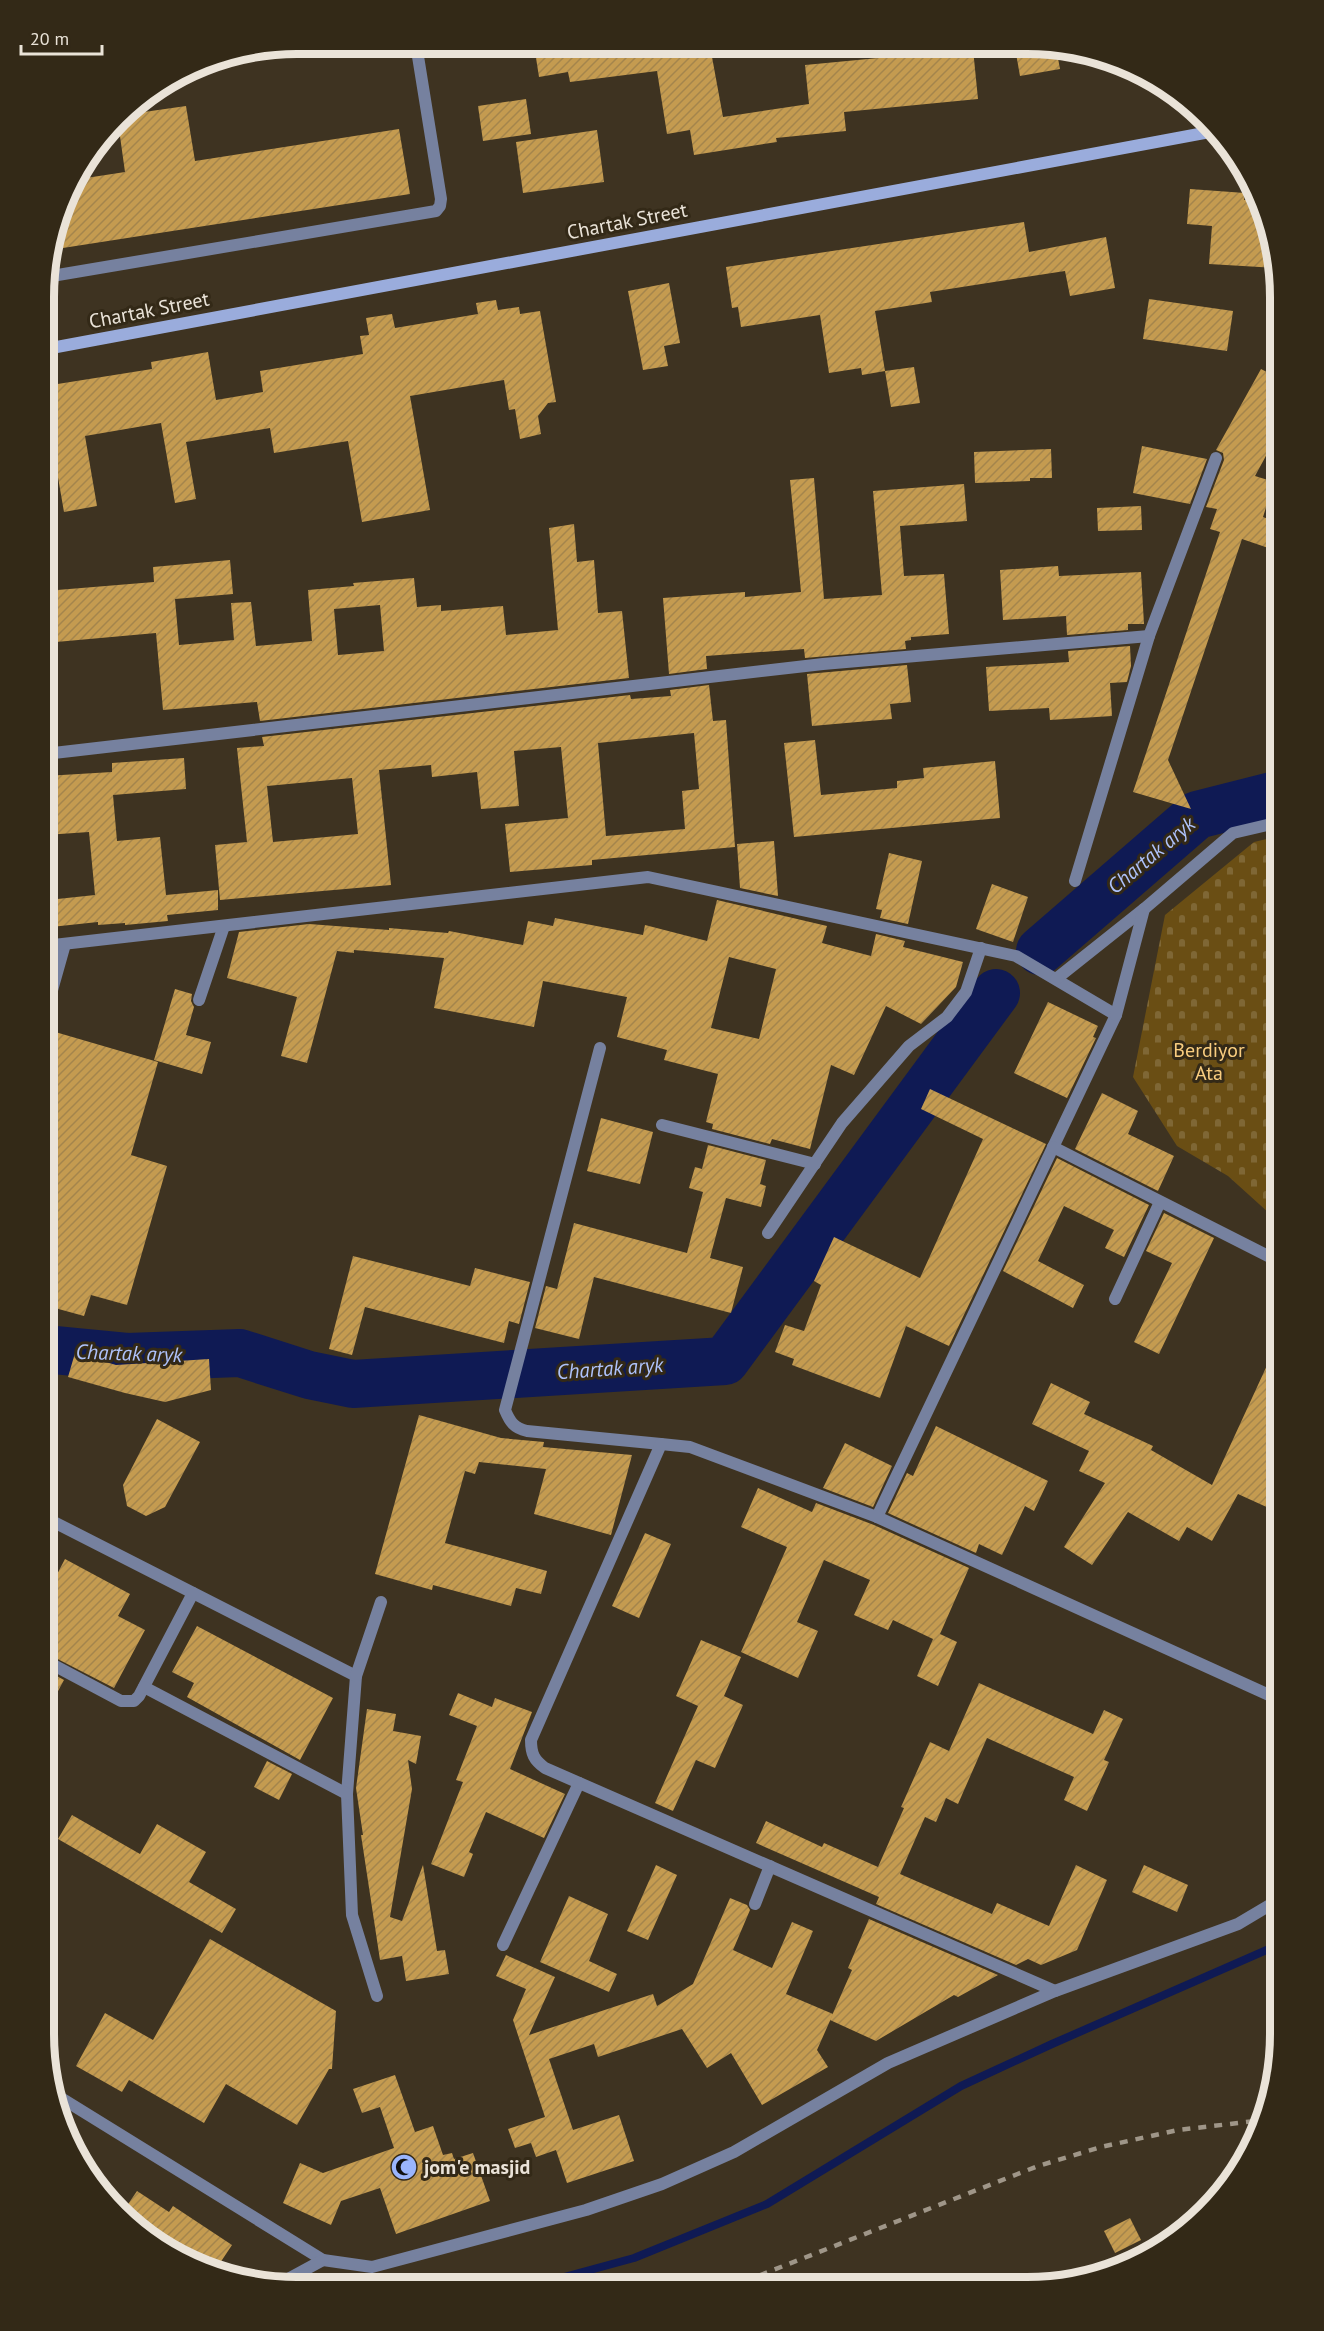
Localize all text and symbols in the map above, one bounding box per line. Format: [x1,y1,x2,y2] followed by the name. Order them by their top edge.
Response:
[21,18,102,56] scale bar
[30,27,69,50] text: 20 m
[565,197,689,245] street label: Chartak Street
[87,286,211,334] street label: Chartak Street
[1101,809,1202,900] water label: Chartak aryk
[1173,1037,1245,1086] park label: Berdiyor Ata
[75,1338,184,1368] water label: Chartak aryk
[556,1351,666,1385] water label: Chartak aryk
[389,2152,419,2182] mosque icon: jom'e masjid
[423,2154,530,2180] place label: jom'e masjid

